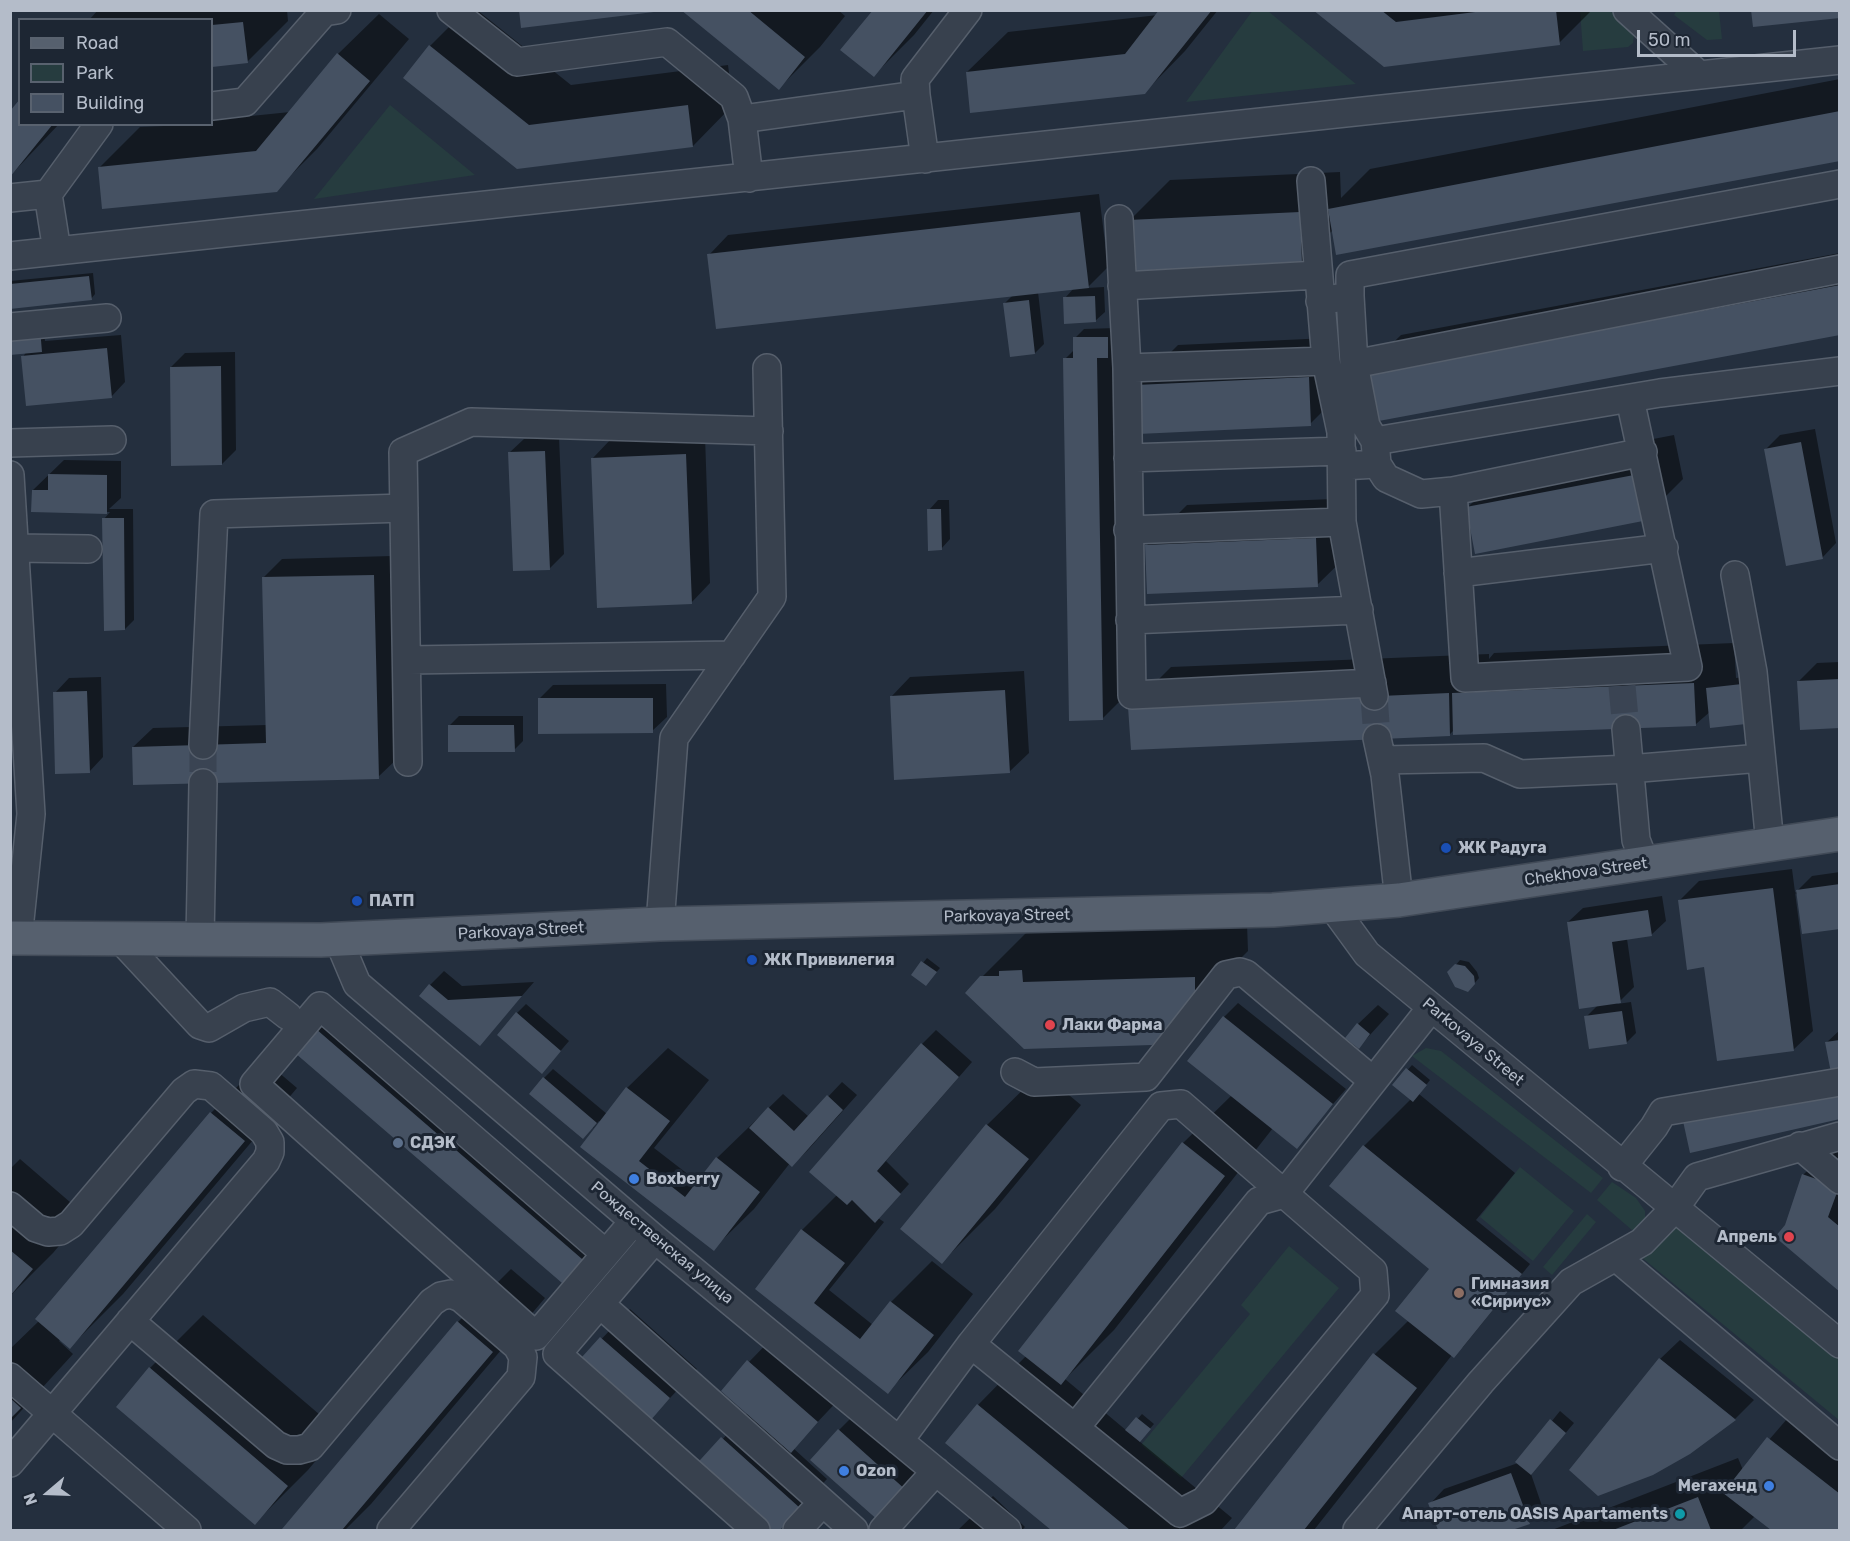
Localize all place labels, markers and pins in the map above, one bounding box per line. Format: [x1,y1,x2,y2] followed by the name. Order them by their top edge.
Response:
[1458,838,1547,858] place label: ЖК Радуга
[1439,841,1453,855] marker: ЖК Радуга
[369,891,414,911] place label: ПАТП
[350,894,364,908] marker: ПАТП
[764,950,895,970] place label: ЖК Привилегия
[745,953,759,967] marker: ЖК Привилегия
[1062,1015,1162,1035] place label: Лаки Фарма
[1043,1018,1057,1032] marker: Лаки Фарма
[410,1133,456,1153] place label: СДЭК
[391,1136,405,1150] marker: СДЭК
[646,1169,720,1189] place label: Boxberry
[627,1172,641,1186] marker: Boxberry
[1717,1227,1777,1247] place label: Апрель
[1782,1230,1796,1244] marker: Апрель
[1471,1274,1551,1312] place label: Гимназия «Сириус»
[1452,1286,1466,1300] marker: Гимназия «Сириус»
[856,1461,896,1481] place label: Ozon
[837,1464,851,1478] marker: Ozon
[1678,1476,1757,1496] place label: Мегахенд
[1762,1479,1776,1493] marker: Мегахенд
[1402,1504,1668,1524] place label: Апарт-отель OASIS Apartaments
[1673,1507,1687,1521] marker: Апарт-отель OASIS Apartaments

